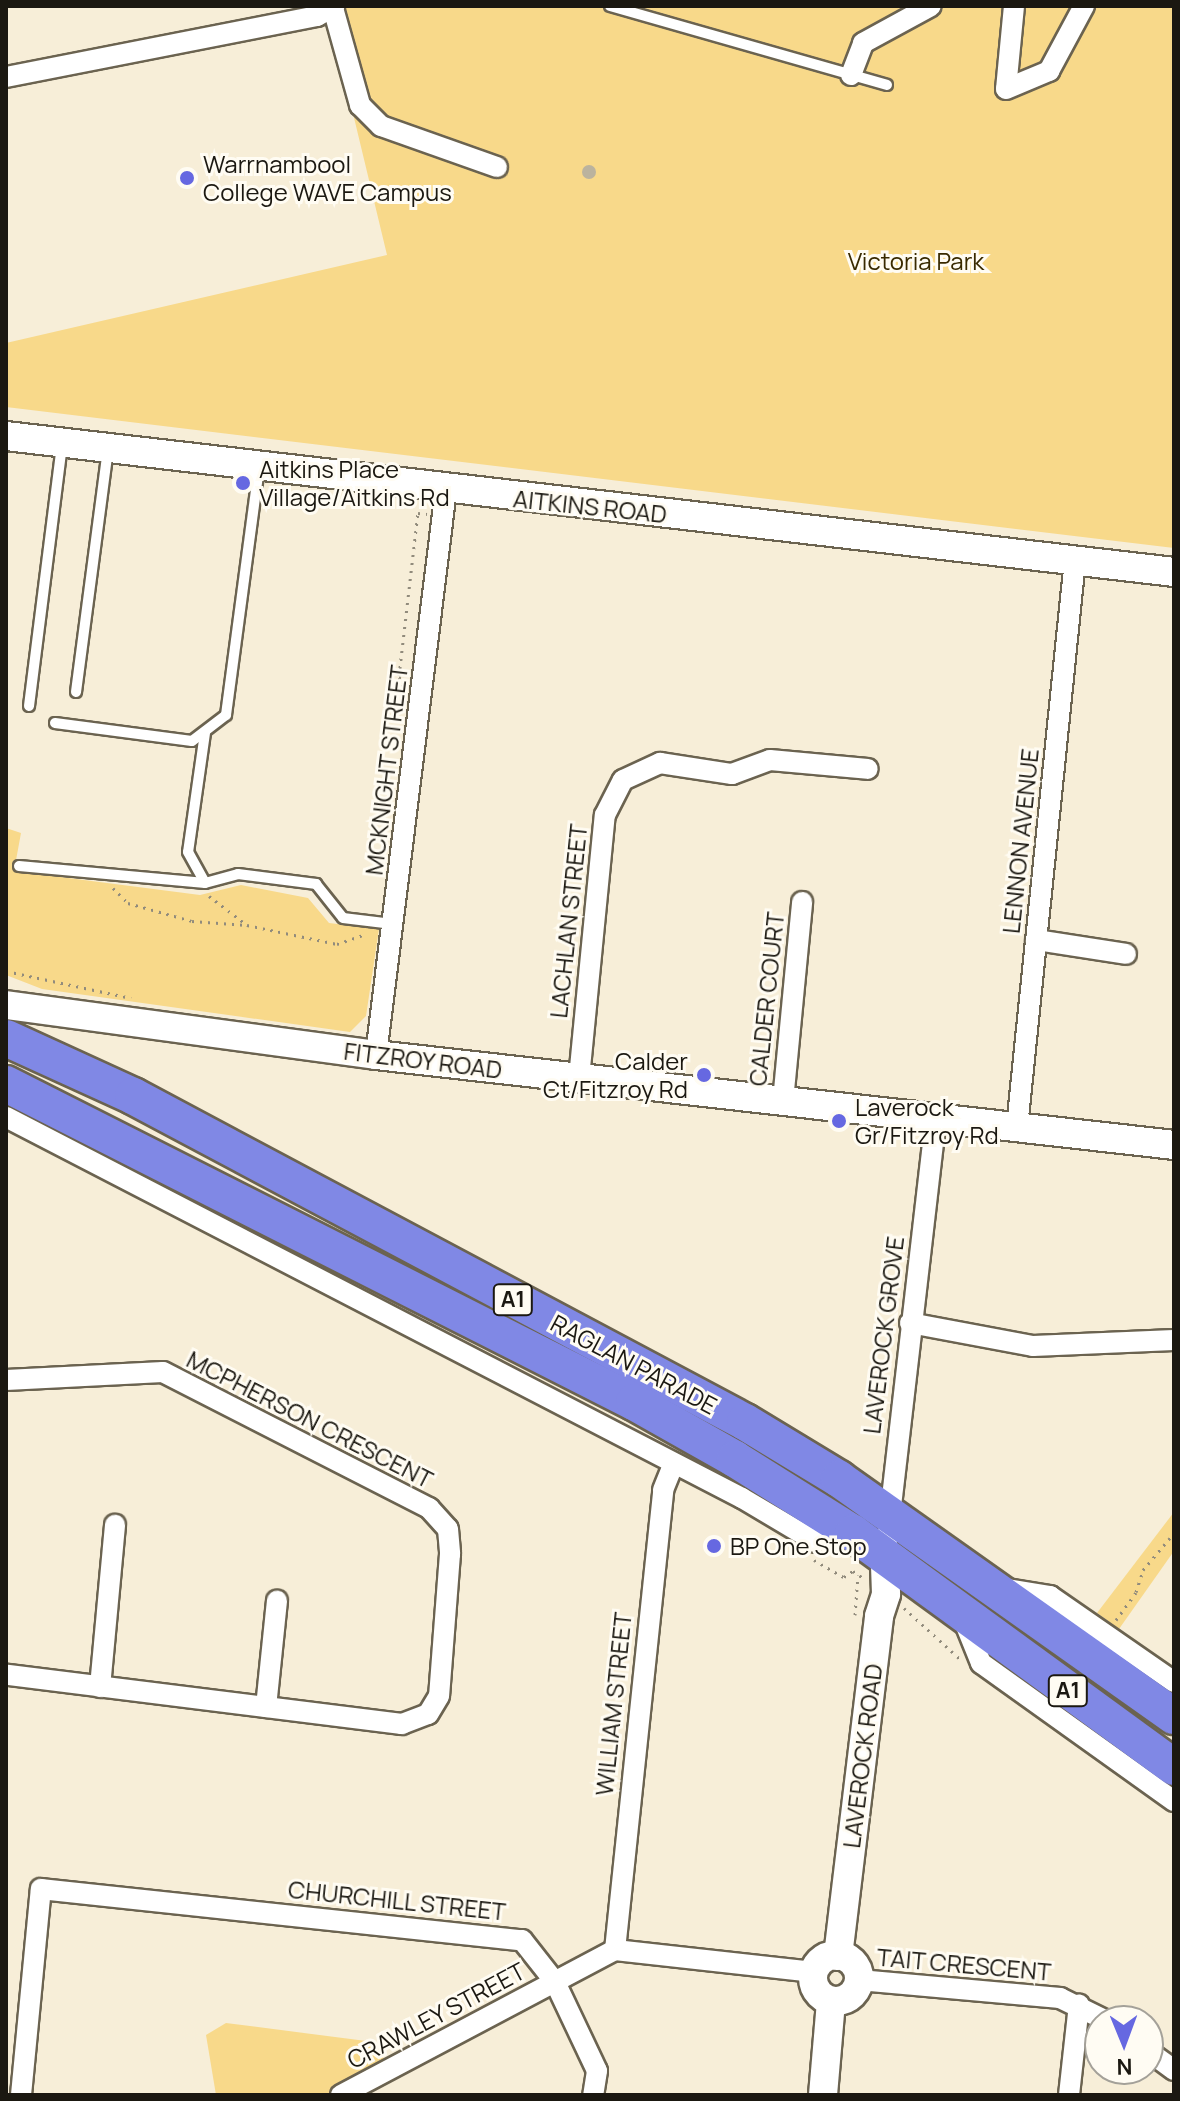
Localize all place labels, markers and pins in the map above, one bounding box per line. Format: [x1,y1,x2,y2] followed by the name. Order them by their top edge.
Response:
[203,150,452,206] place label: Warrnambool College WAVE Campus
[178,169,196,187] marker: Warrnambool College WAVE Campus
[259,455,450,511] place label: Aitkins Place Village/Aitkins Rd
[234,474,252,492] marker: Aitkins Place Village/Aitkins Rd
[543,1047,688,1103] place label: Calder Ct/Fitzroy Rd
[695,1066,713,1084] marker: Calder Ct/Fitzroy Rd
[855,1093,999,1149] place label: Laverock Gr/Fitzroy Rd
[830,1112,848,1130] marker: Laverock Gr/Fitzroy Rd
[730,1532,867,1560] place label: BP One Stop
[705,1537,723,1555] marker: BP One Stop

